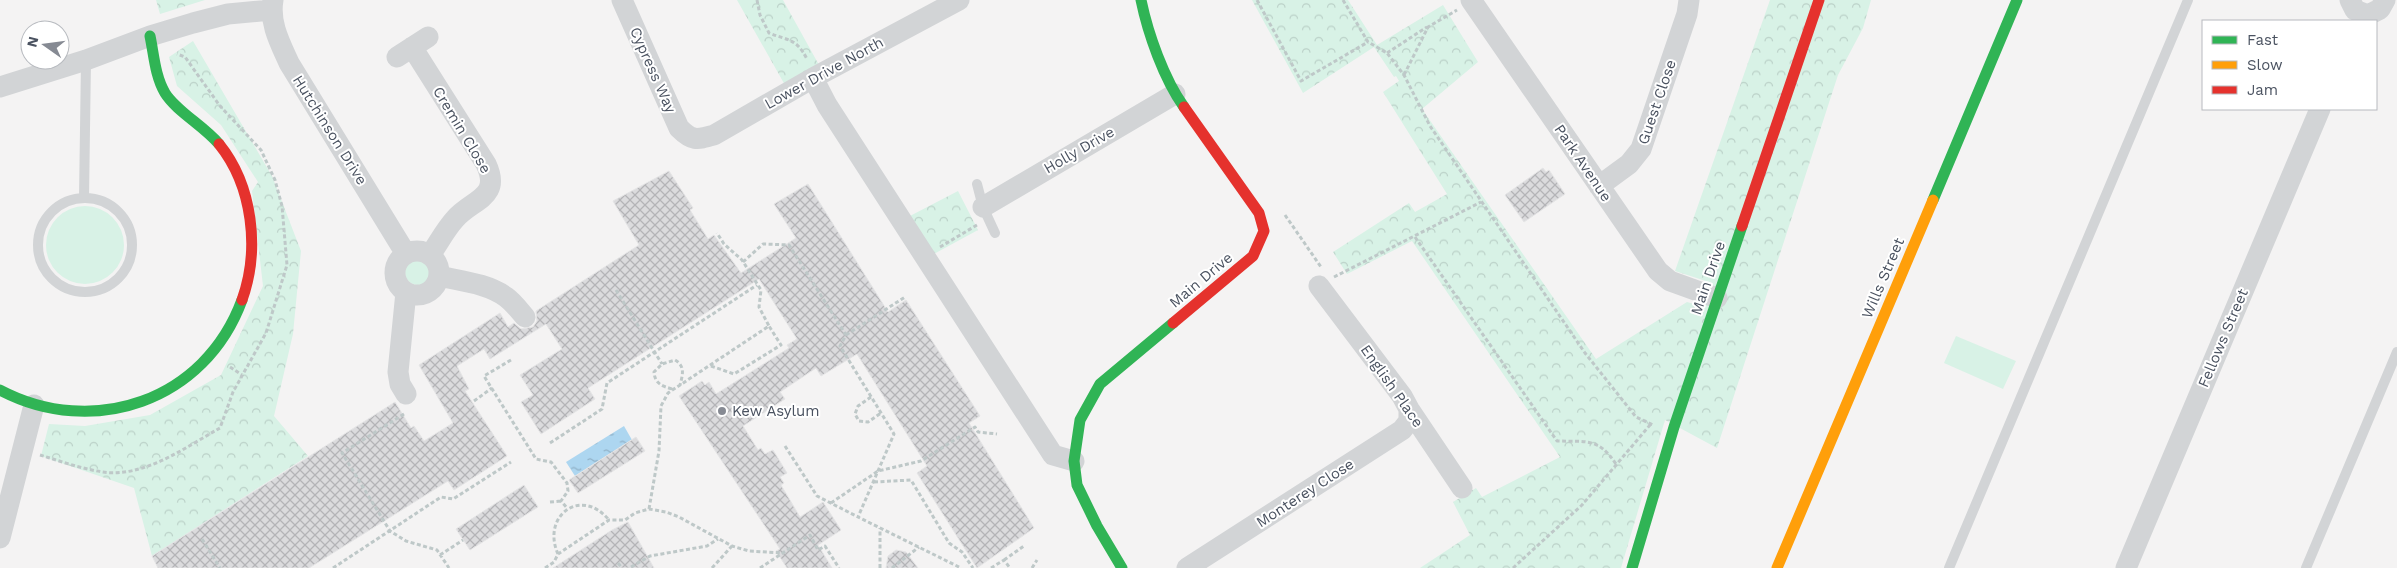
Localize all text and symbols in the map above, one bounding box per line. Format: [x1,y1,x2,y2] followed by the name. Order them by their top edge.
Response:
[20,20,70,70] north arrow
[2202,20,2377,110] legend
[626,24,680,116] street label: Cypress Way
[2247,31,2279,49] text: Fast
[762,33,886,113] street label: Lower Drive North
[23,35,41,49] text: N
[2247,56,2283,74] text: Slow
[1634,57,1680,147] street label: Guest Close
[289,72,371,188] street label: Hutchinson Drive
[2247,81,2278,99] text: Jam
[429,83,495,177] street label: Cremin Close
[1551,121,1615,205] street label: Park Avenue
[1041,123,1117,177] street label: Holly Drive
[1858,234,1908,321] street label: Wills Street
[1687,239,1729,317] street label: Main Drive
[1166,248,1236,312] street label: Main Drive
[2194,285,2252,390] street label: Fellows Street
[1357,341,1427,431] street label: English Place
[732,402,820,420] place label: Kew Asylum
[716,405,728,417] marker: Kew Asylum
[1253,455,1357,531] street label: Monterey Close

